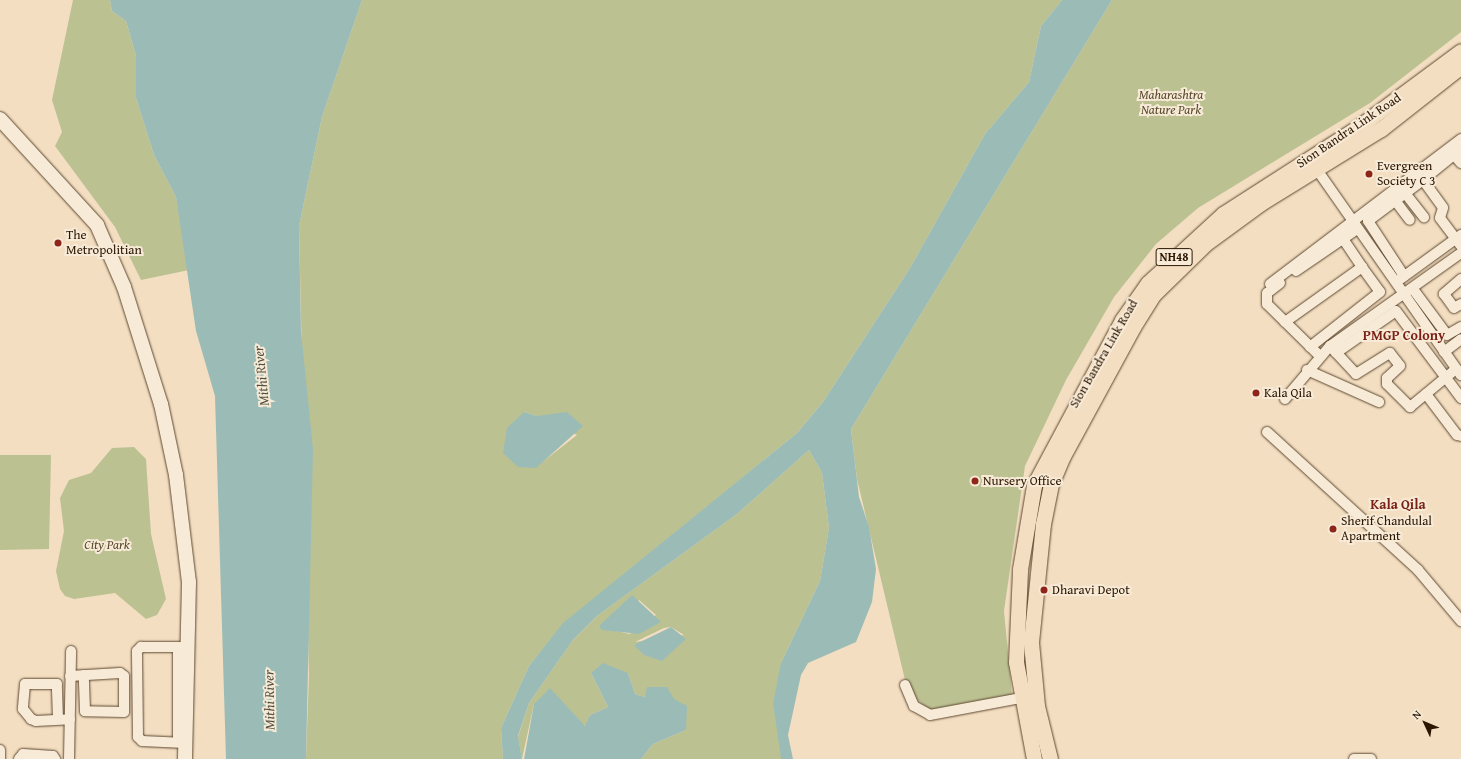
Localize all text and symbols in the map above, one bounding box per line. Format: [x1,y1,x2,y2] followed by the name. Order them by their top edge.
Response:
[1139,88,1203,119] park label: Maharashtra Nature Park
[1294,90,1404,172] street label: Sion Bandra Link Road
[1377,159,1436,190] place label: Evergreen Society C 3
[1364,169,1374,179] marker: Evergreen Society C 3
[66,228,142,259] place label: The Metropolitian
[53,238,63,248] marker: The Metropolitian
[1155,247,1193,267] road number: NH48
[1067,297,1141,411] street label: Sion Bandra Link Road
[1363,327,1445,343] district label: PMGP Colony
[249,345,273,407] water label: Mithi River
[1264,385,1312,401] place label: Kala Qila
[1251,388,1261,398] marker: Kala Qila
[983,473,1062,489] place label: Nursery Office
[970,476,980,486] marker: Nursery Office
[1370,496,1426,512] district label: Kala Qila
[1341,514,1432,545] place label: Sherif Chandulal Apartment
[1328,524,1338,534] marker: Sherif Chandulal Apartment
[84,537,130,553] park label: City Park
[1052,582,1130,598] place label: Dharavi Depot
[1039,585,1049,595] marker: Dharavi Depot
[260,670,278,730] water label: Mithi River
[1405,703,1445,743] north arrow
[1408,706,1425,723] text: N

